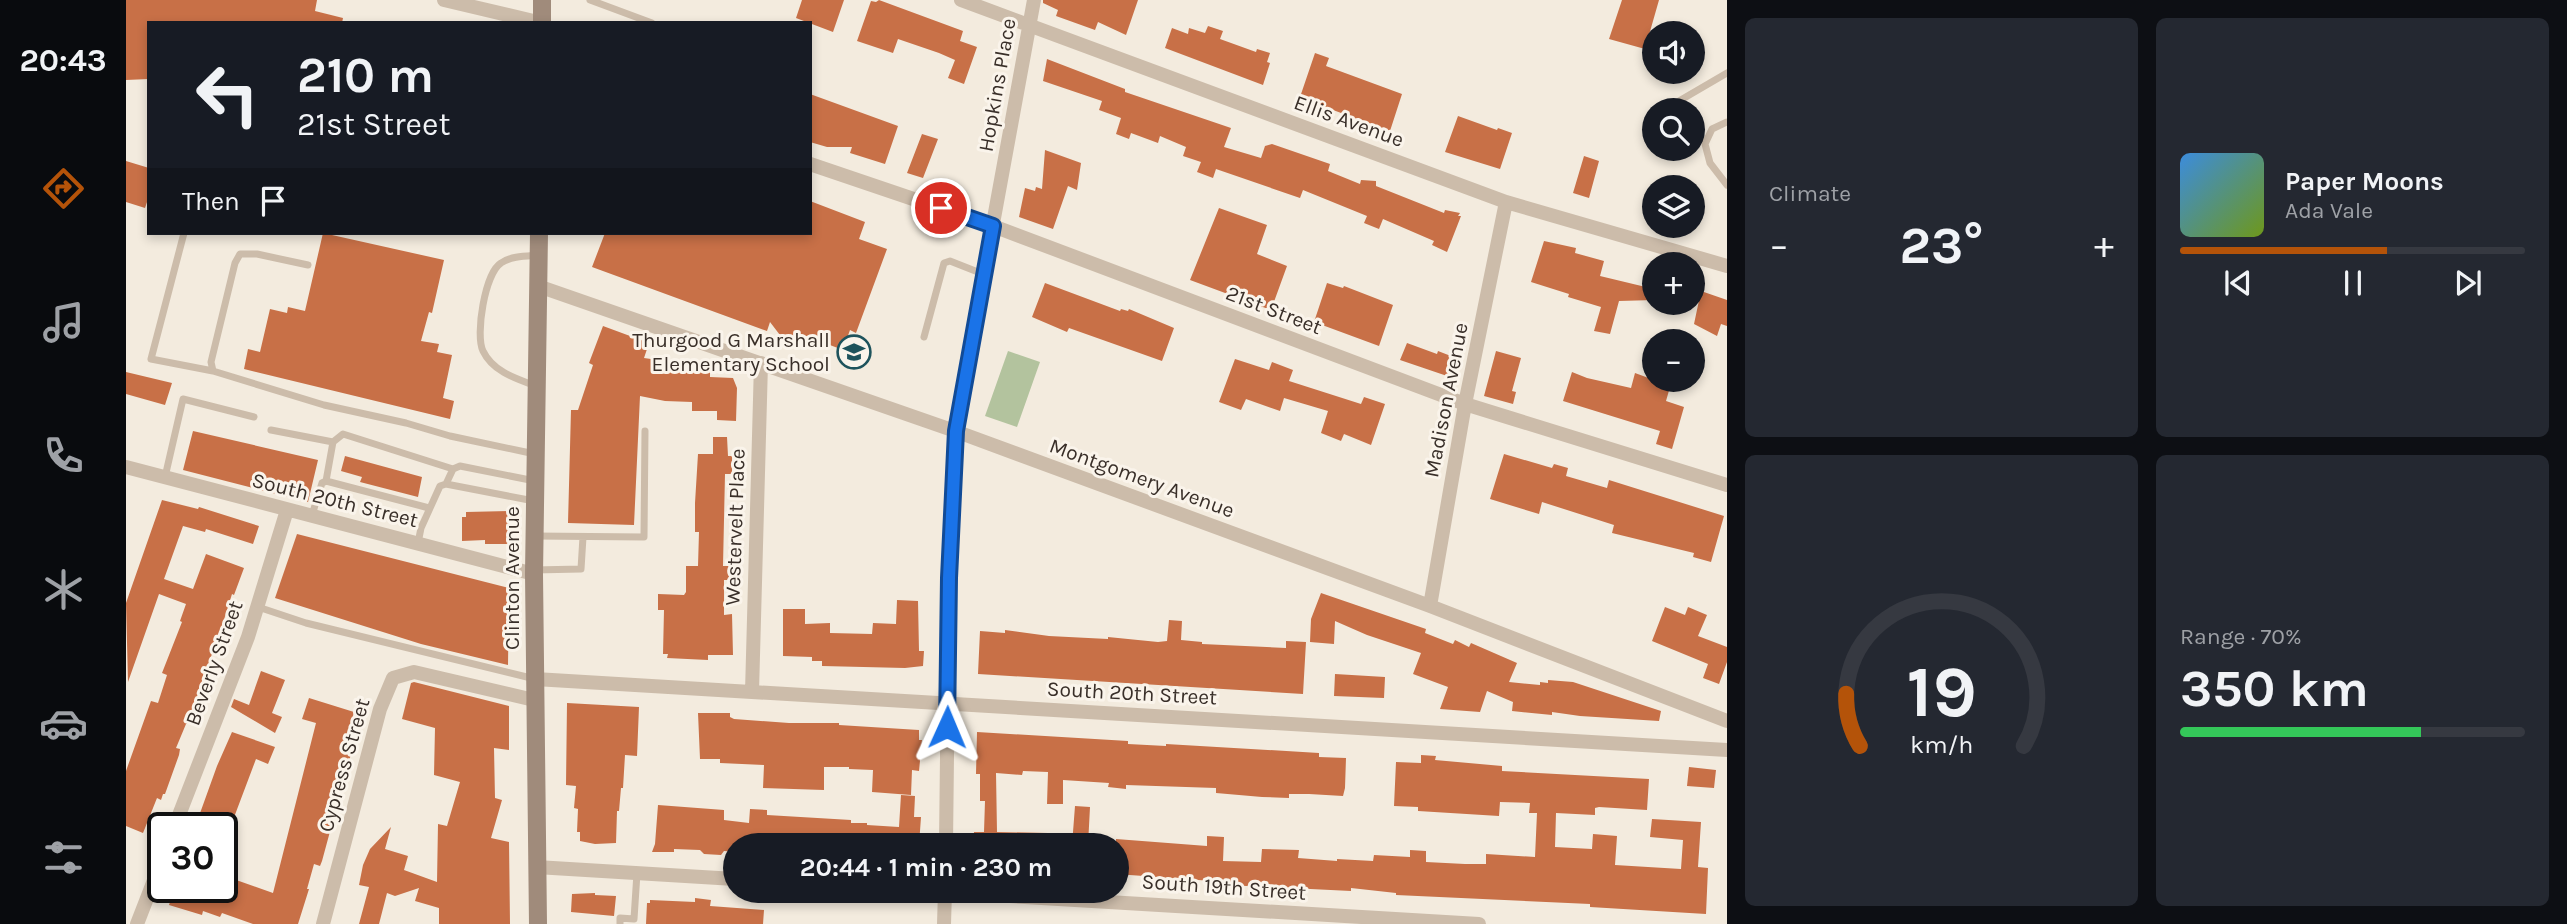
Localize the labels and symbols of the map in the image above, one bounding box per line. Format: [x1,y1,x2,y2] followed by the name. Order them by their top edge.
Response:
[973,16,1021,154] street label: Hopkins Place
[1291,90,1407,152] street label: Ellis Avenue
[911,178,971,238] pin
[1223,281,1325,339] street label: 21st Street
[1419,320,1473,480] street label: Madison Avenue
[632,328,830,376] place label: Thurgood G Marshall Elementary School
[835,333,873,371] school or university icon: Thurgood G Marshall Elementary School
[1046,433,1238,523] street label: Montgomery Avenue
[720,448,750,606] street label: Westervelt Place
[249,468,421,532] street label: South 20th Street
[500,506,524,650] street label: Clinton Avenue
[180,597,248,729] street label: Beverly Street
[1046,677,1218,709] street label: South 20th Street
[910,690,984,764] position arrow
[313,695,375,835] street label: Cypress Street
[147,812,238,903] speed limit sign: 30
[1141,869,1307,905] street label: South 19th Street

